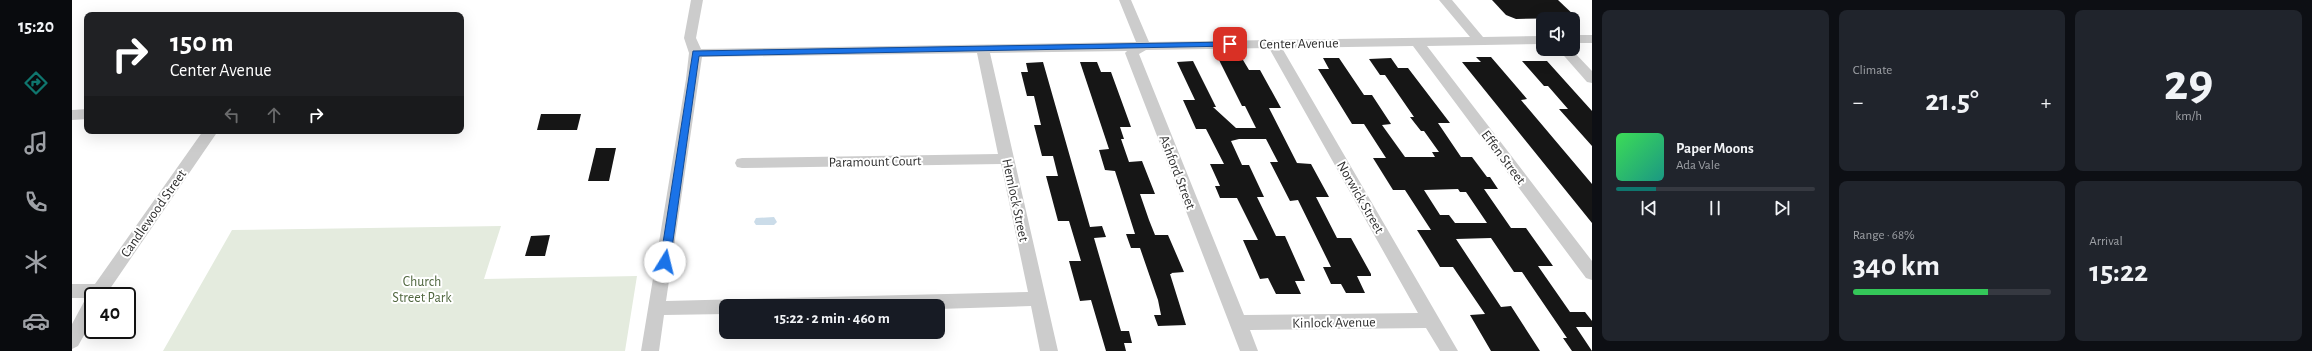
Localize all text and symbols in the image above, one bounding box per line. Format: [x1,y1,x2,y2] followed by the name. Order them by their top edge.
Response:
[1536,12,1580,56] map controls
[1536,12,1580,56] button: sound
[18,18,54,36] text: 15:20
[1213,27,1247,61] pin
[104,28,156,80] icon: right
[170,29,234,57] text: 150 m
[1219,33,1241,55] icon: arrive
[1259,36,1339,52] street label: Center Avenue
[2164,57,2213,109] text: 29
[170,62,272,80] text: Center Avenue
[1853,64,1892,77] text: Climate
[22,69,50,97] icon: directions
[1925,86,1979,116] text: 21.5°
[1853,91,1863,113] text: −
[2041,91,2051,113] text: +
[221,104,243,126] icon: left
[263,104,285,126] icon: ahead
[305,104,327,126] icon: right
[2175,110,2202,123] text: km/h
[1478,128,1528,188] street label: Effen Street
[22,129,50,157] icon: music
[1157,133,1198,212] street label: Ashford Street
[1676,141,1754,156] text: Paper Moons
[828,154,922,170] street label: Paramount Court
[999,158,1031,243] street label: Hemlock Street
[1334,159,1387,236] street label: Norwick Street
[1676,159,1720,172] text: Ada Vale
[118,167,190,260] street label: Candlewood Street
[22,188,50,216] icon: phone
[1638,197,1660,219] icon: previous
[1704,197,1726,219] icon: pause
[1771,197,1793,219] icon: next
[1853,229,1915,242] text: Range · 68%
[2089,235,2123,248] text: Arrival
[644,241,686,283] position arrow
[22,248,50,276] icon: climate
[1853,251,1940,281] text: 340 km
[2089,257,2148,287] text: 15:22
[392,275,452,305] park label: Church Street Park
[84,287,136,339] speed limit sign: 40
[22,307,50,335] icon: car
[774,311,890,326] text: 15:22 · 2 min · 460 m
[1292,315,1376,331] street label: Kinlock Avenue

